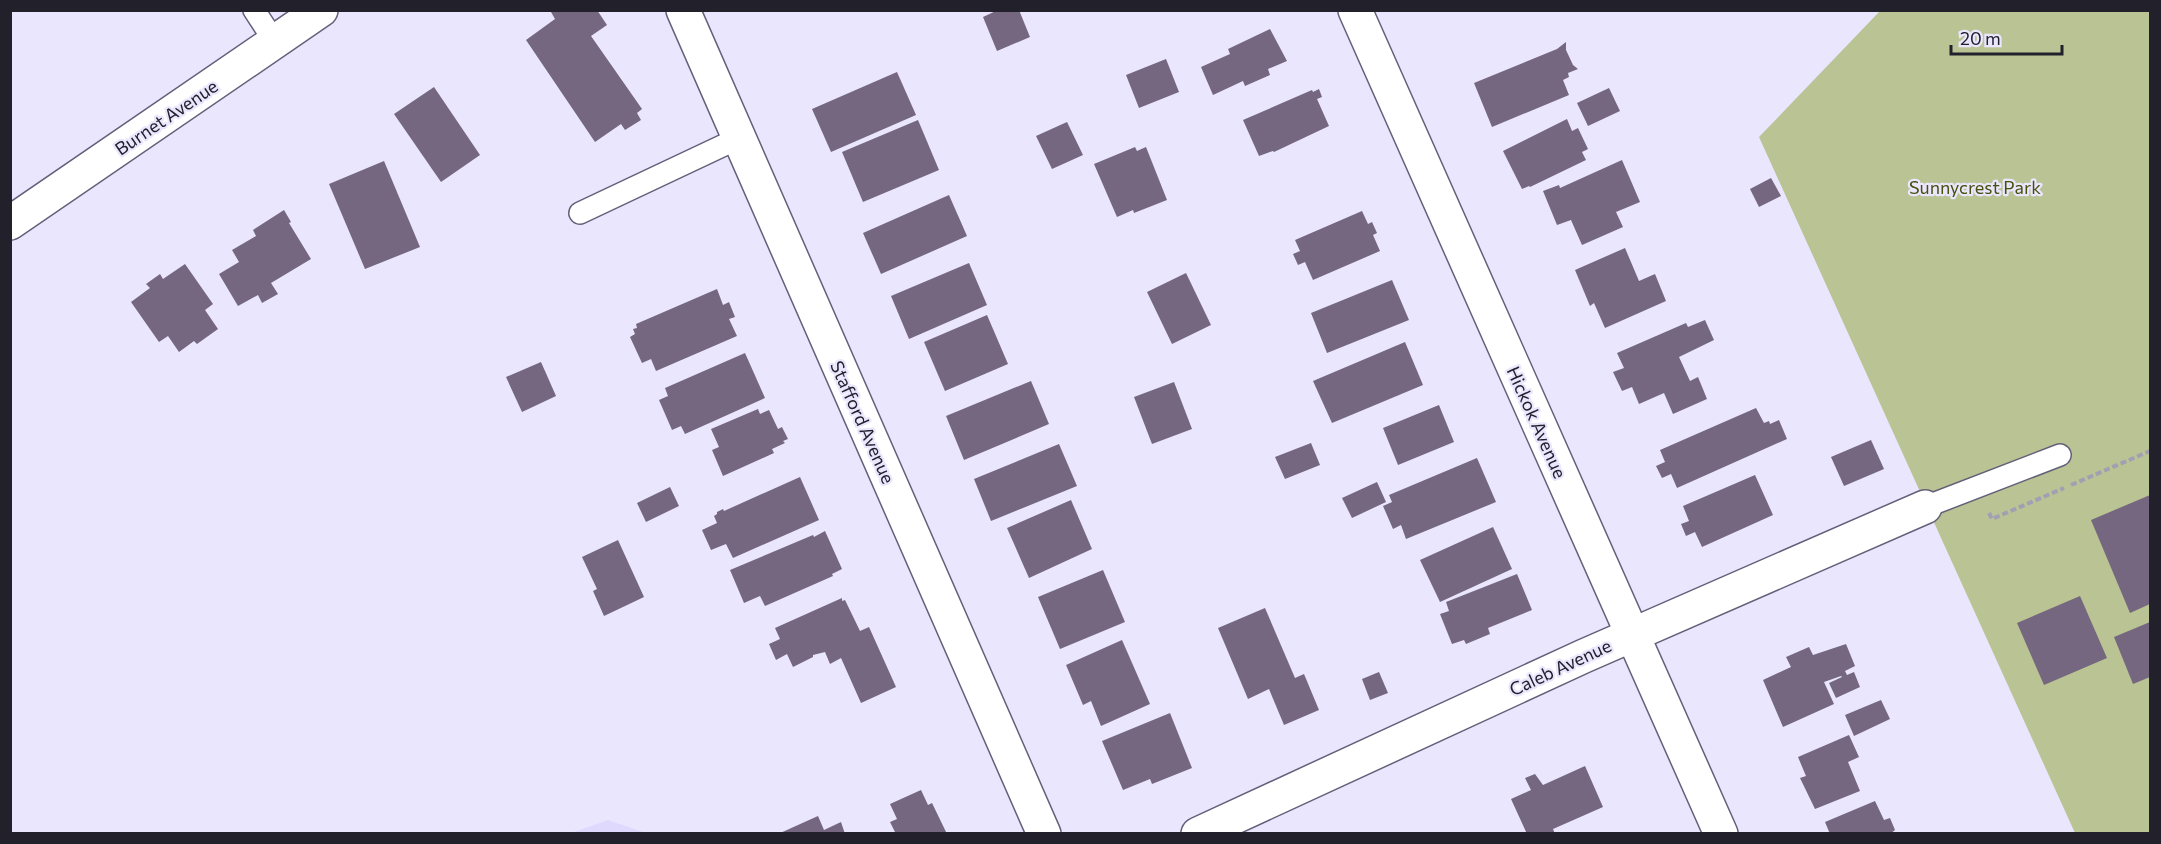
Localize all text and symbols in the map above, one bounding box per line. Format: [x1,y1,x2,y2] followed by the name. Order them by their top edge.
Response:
[1951,18,2062,56] scale bar
[1960,27,2001,49] text: 20 m
[110,75,222,159] street label: Burnet Avenue
[1909,176,2041,198] park label: Sunnycrest Park
[826,357,900,487] street label: Stafford Avenue
[1502,363,1572,481] street label: Hickok Avenue
[1506,634,1614,700] street label: Caleb Avenue

